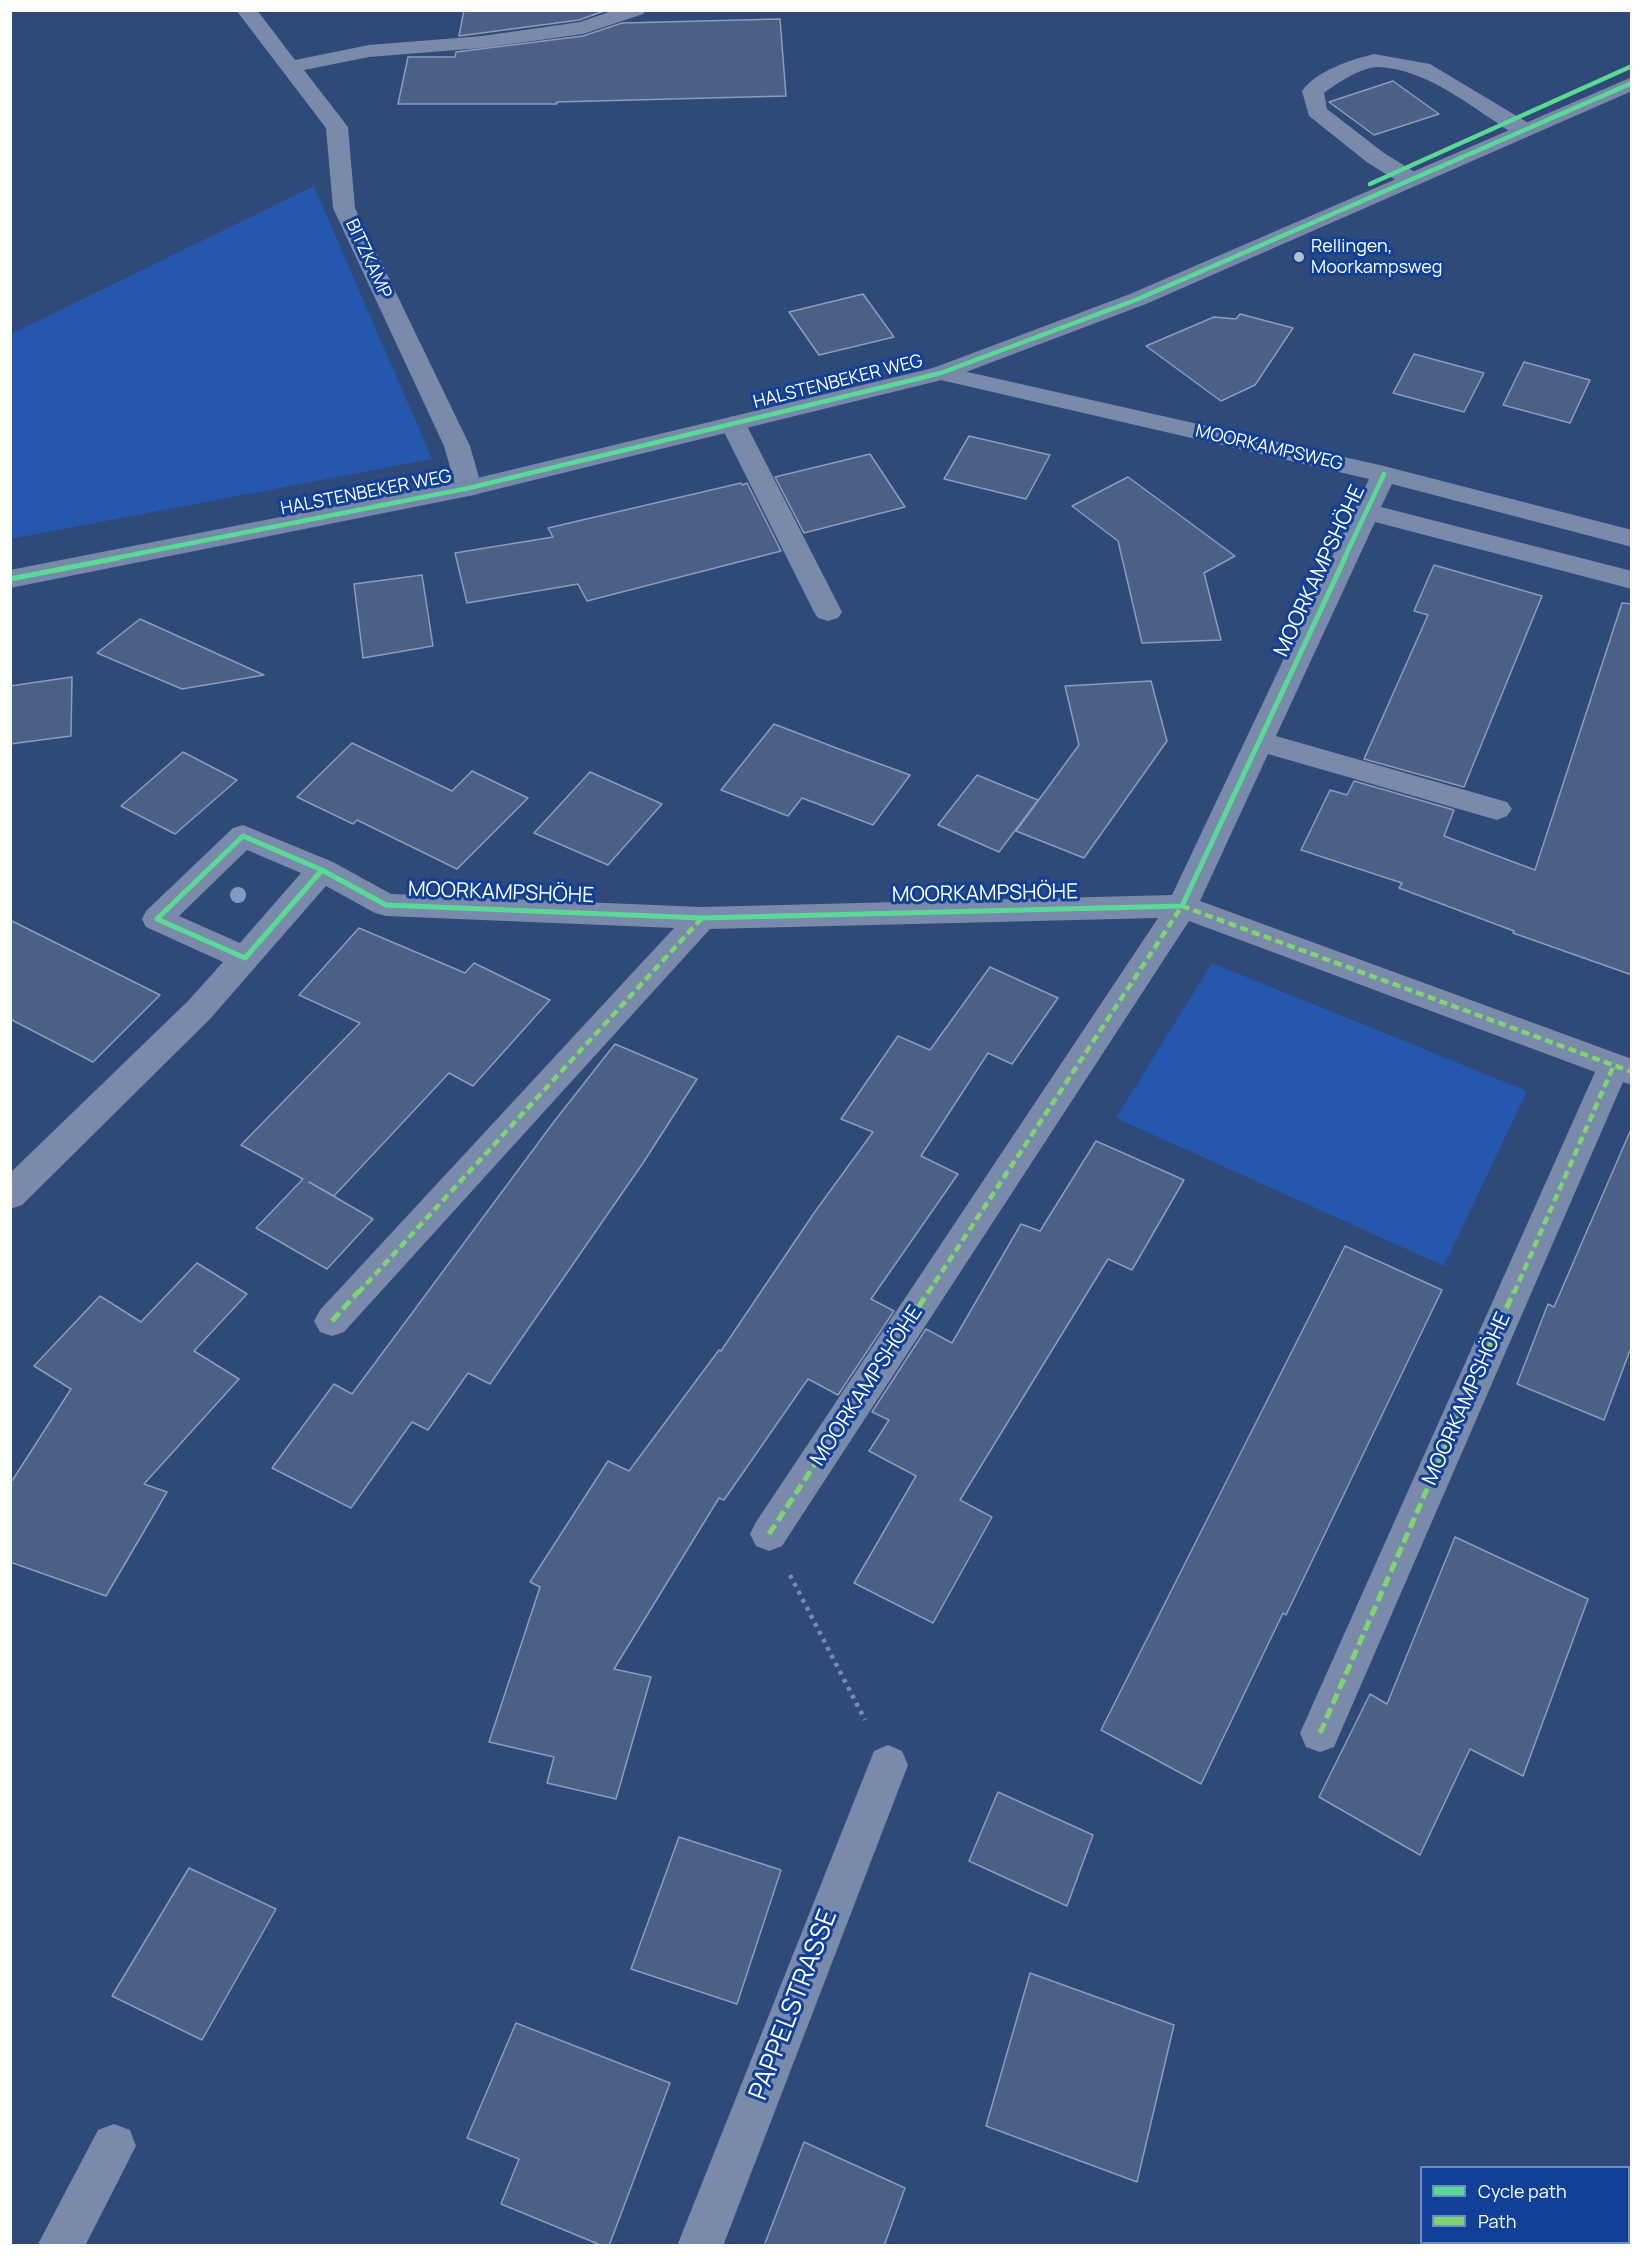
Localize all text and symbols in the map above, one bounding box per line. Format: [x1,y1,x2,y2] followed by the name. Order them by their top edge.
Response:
[340,216,396,302] street label: BITZKAMP
[1311,236,1442,278] place label: Rellingen, Moorkampsweg
[1292,250,1306,264] marker: Rellingen, Moorkampsweg
[751,351,925,413] street label: HALSTENBEKER WEG
[1193,421,1345,475] street label: MOORKAMPSWEG
[279,466,453,520] street label: HALSTENBEKER WEG
[1269,481,1371,661] street label: MOORKAMPSHÖHE
[407,877,595,909] street label: MOORKAMPSHÖHE
[892,880,1078,908] street label: MOORKAMPSHÖHE
[806,1301,928,1471] street label: MOORKAMPSHÖHE
[1418,1309,1516,1489] street label: MOORKAMPSHÖHE
[743,1905,845,2105] street label: PAPPELSTRASSE
[1420,2166,1630,2244] legend
[1478,2179,1567,2203] text: Cycle path
[1478,2209,1516,2233] text: Path

